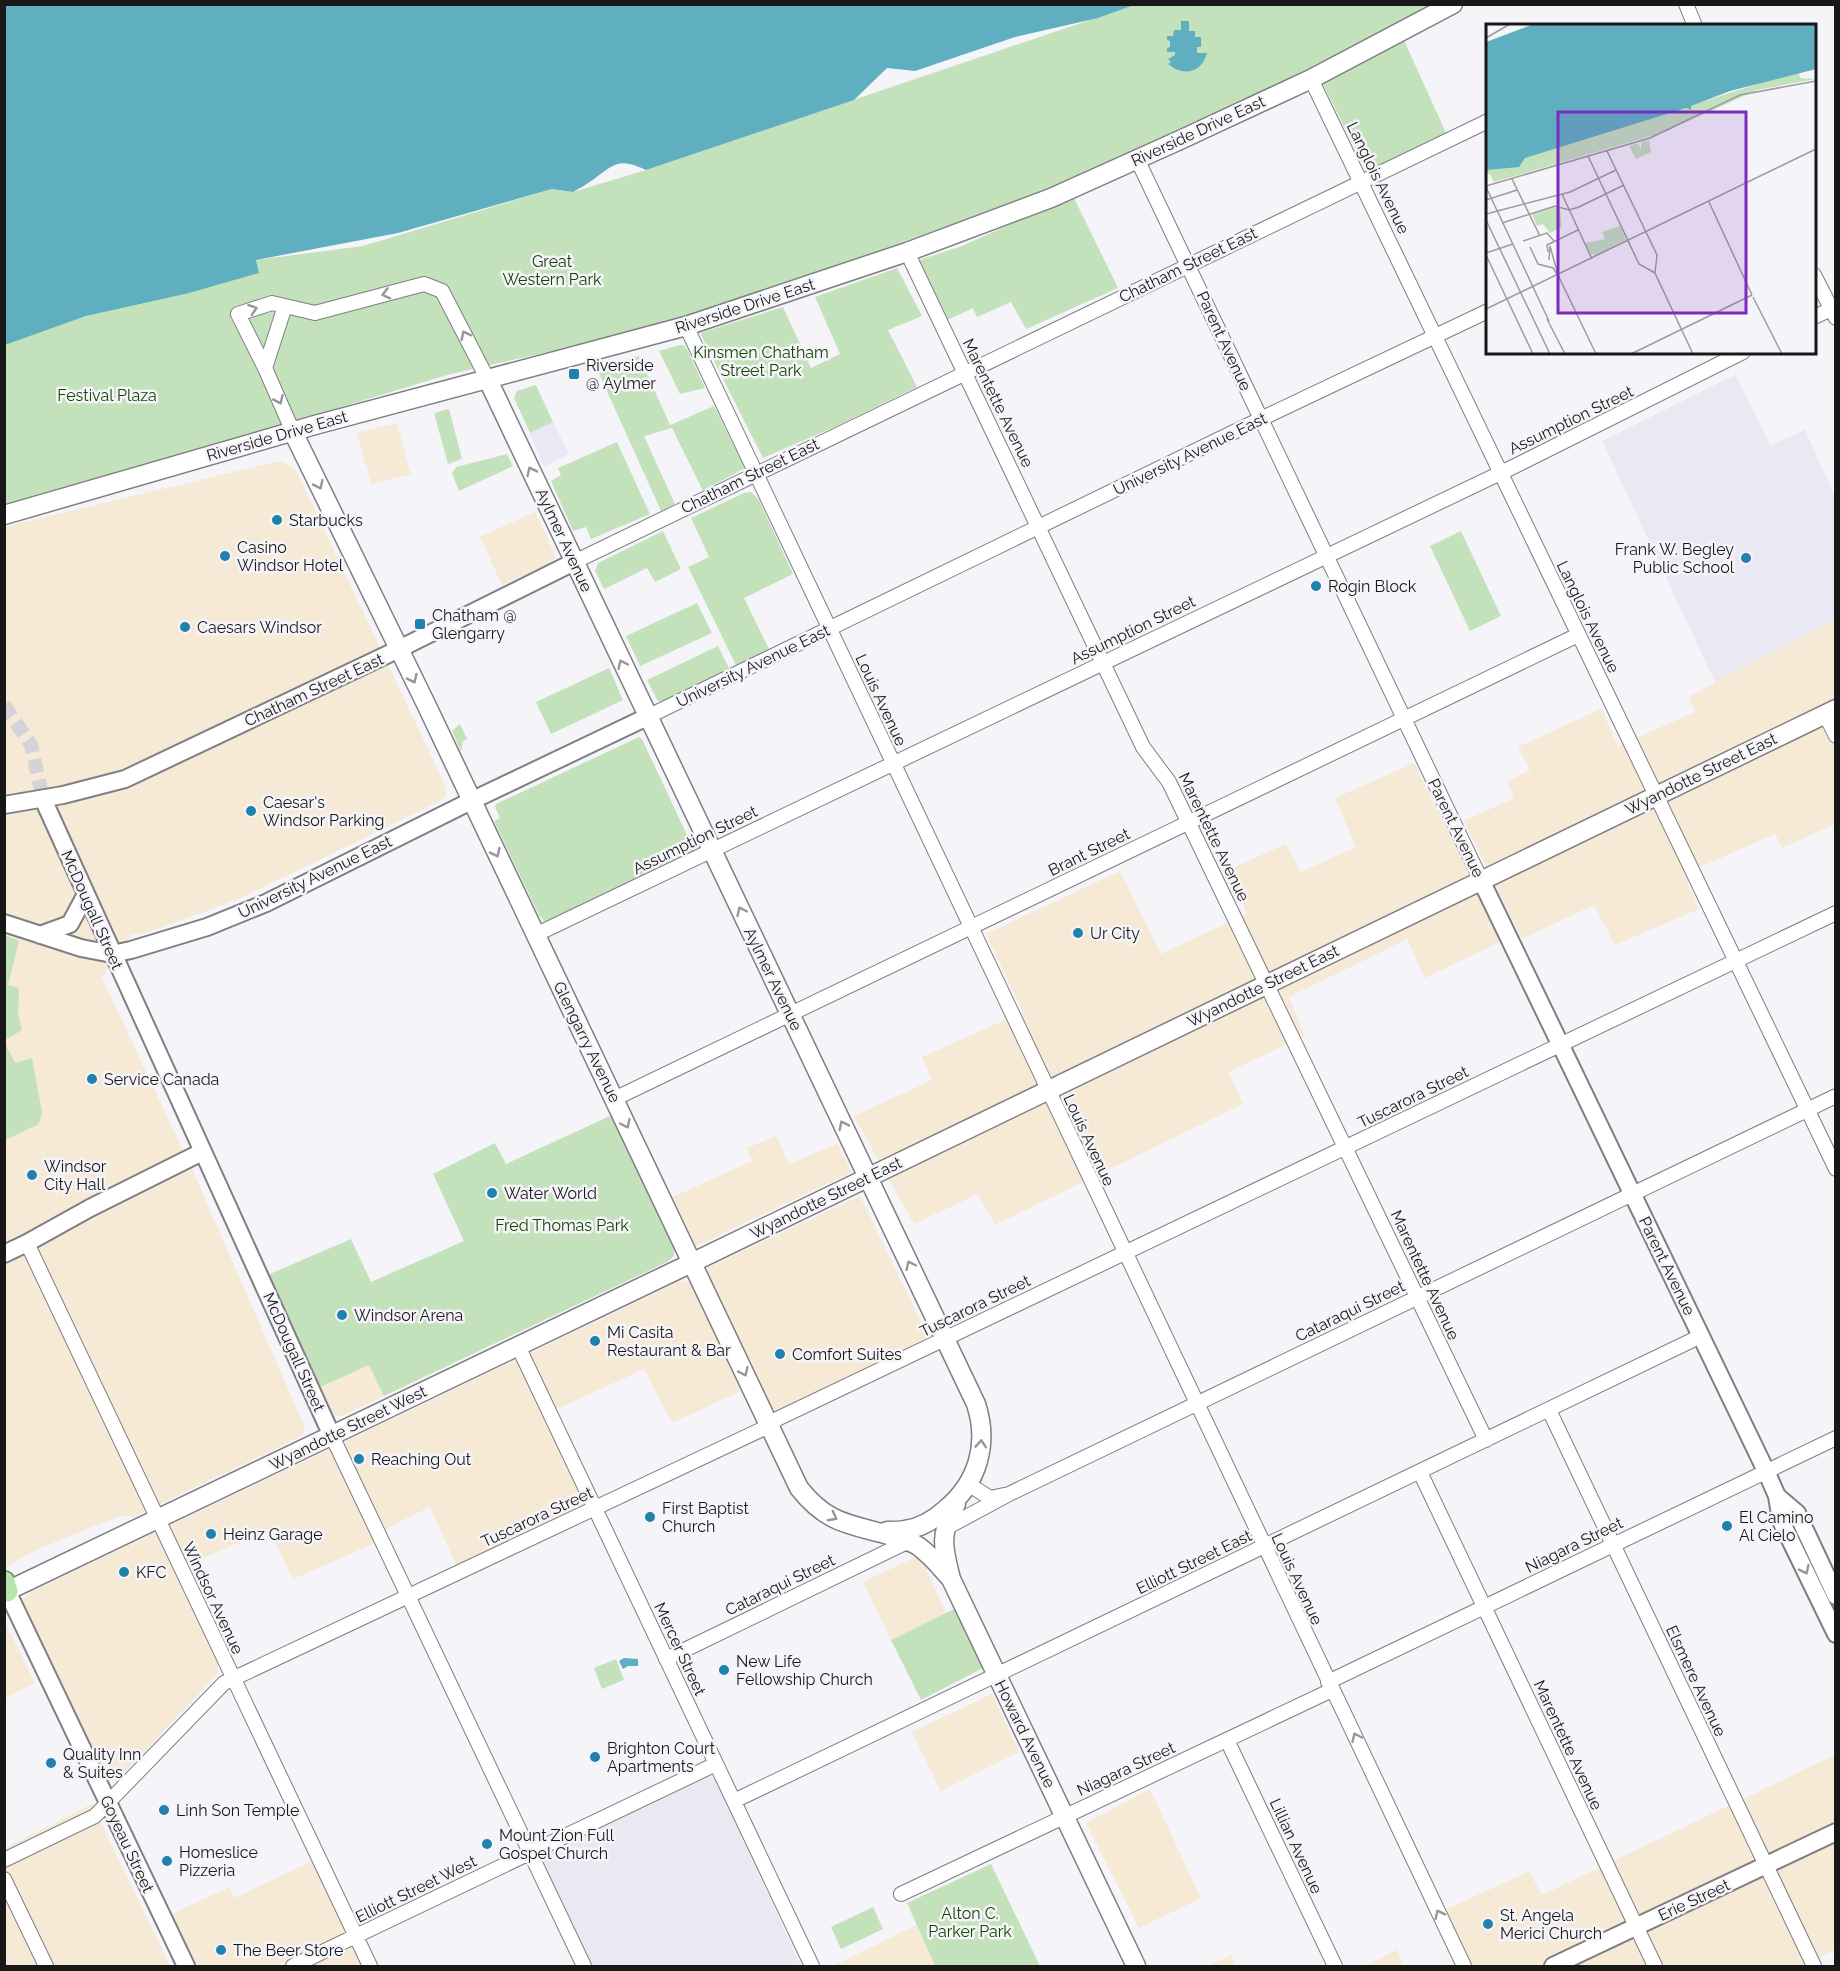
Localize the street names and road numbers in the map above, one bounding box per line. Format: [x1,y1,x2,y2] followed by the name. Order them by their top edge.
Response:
[1128,91,1269,170] street label: Riverside Drive East
[1343,119,1413,237] street label: Langlois Avenue
[1116,223,1261,307] street label: Chatham Street East
[673,274,818,338] street label: Riverside Drive East
[1193,288,1255,394] street label: Parent Avenue
[959,336,1037,470] street label: Marentette Avenue
[1506,381,1637,458] street label: Assumption Street
[204,407,350,465] street label: Riverside Drive East
[1110,408,1270,499] street label: University Avenue East
[678,434,823,518] street label: Chatham Street East
[532,485,596,595] street label: Aylmer Avenue
[1553,558,1623,676] street label: Langlois Avenue
[1068,591,1199,668] street label: Assumption Street
[673,620,833,711] street label: University Avenue East
[242,649,387,731] street label: Chatham Street East
[851,651,911,749] street label: Louis Avenue
[1622,729,1781,819] street label: Wyandotte Street East
[1175,770,1253,904] street label: Marentette Avenue
[1424,775,1488,881] street label: Parent Avenue
[630,801,761,878] street label: Assumption Street
[1045,824,1133,880] street label: Brant Street
[235,831,395,922] street label: University Avenue East
[57,847,127,973] street label: McDougall Street
[740,924,806,1034] street label: Aylmer Avenue
[1184,941,1343,1031] street label: Wyandotte Street East
[549,978,625,1106] street label: Glengarry Avenue
[1355,1062,1472,1132] street label: Tuscarora Street
[1059,1091,1119,1189] street label: Louis Avenue
[747,1153,906,1243] street label: Wyandotte Street East
[1387,1207,1463,1343] street label: Marentette Avenue
[1635,1213,1699,1319] street label: Parent Avenue
[917,1271,1034,1341] street label: Tuscarora Street
[1292,1276,1408,1346] street label: Cataraqui Street
[259,1289,329,1415] street label: McDougall Street
[266,1381,430,1474] street label: Wyandotte Street West
[478,1483,596,1551] street label: Tuscarora Street
[1522,1513,1626,1577] street label: Niagara Street
[1133,1526,1255,1598] street label: Elliott Street East
[1267,1530,1327,1628] street label: Louis Avenue
[179,1539,247,1657] street label: Windsor Avenue
[722,1550,838,1620] street label: Cataraqui Street
[650,1599,710,1699] street label: Mercer Street
[1662,1622,1730,1740] street label: Elsmere Avenue
[991,1677,1059,1791] street label: Howard Avenue
[1530,1677,1606,1813] street label: Marentette Avenue
[1074,1738,1179,1800] street label: Niagara Street
[96,1792,158,1896] street label: Goyeau Street
[1266,1795,1326,1897] street label: Lillian Avenue
[352,1851,480,1927] street label: Elliott Street West
[1655,1875,1733,1925] street label: Erie Street

